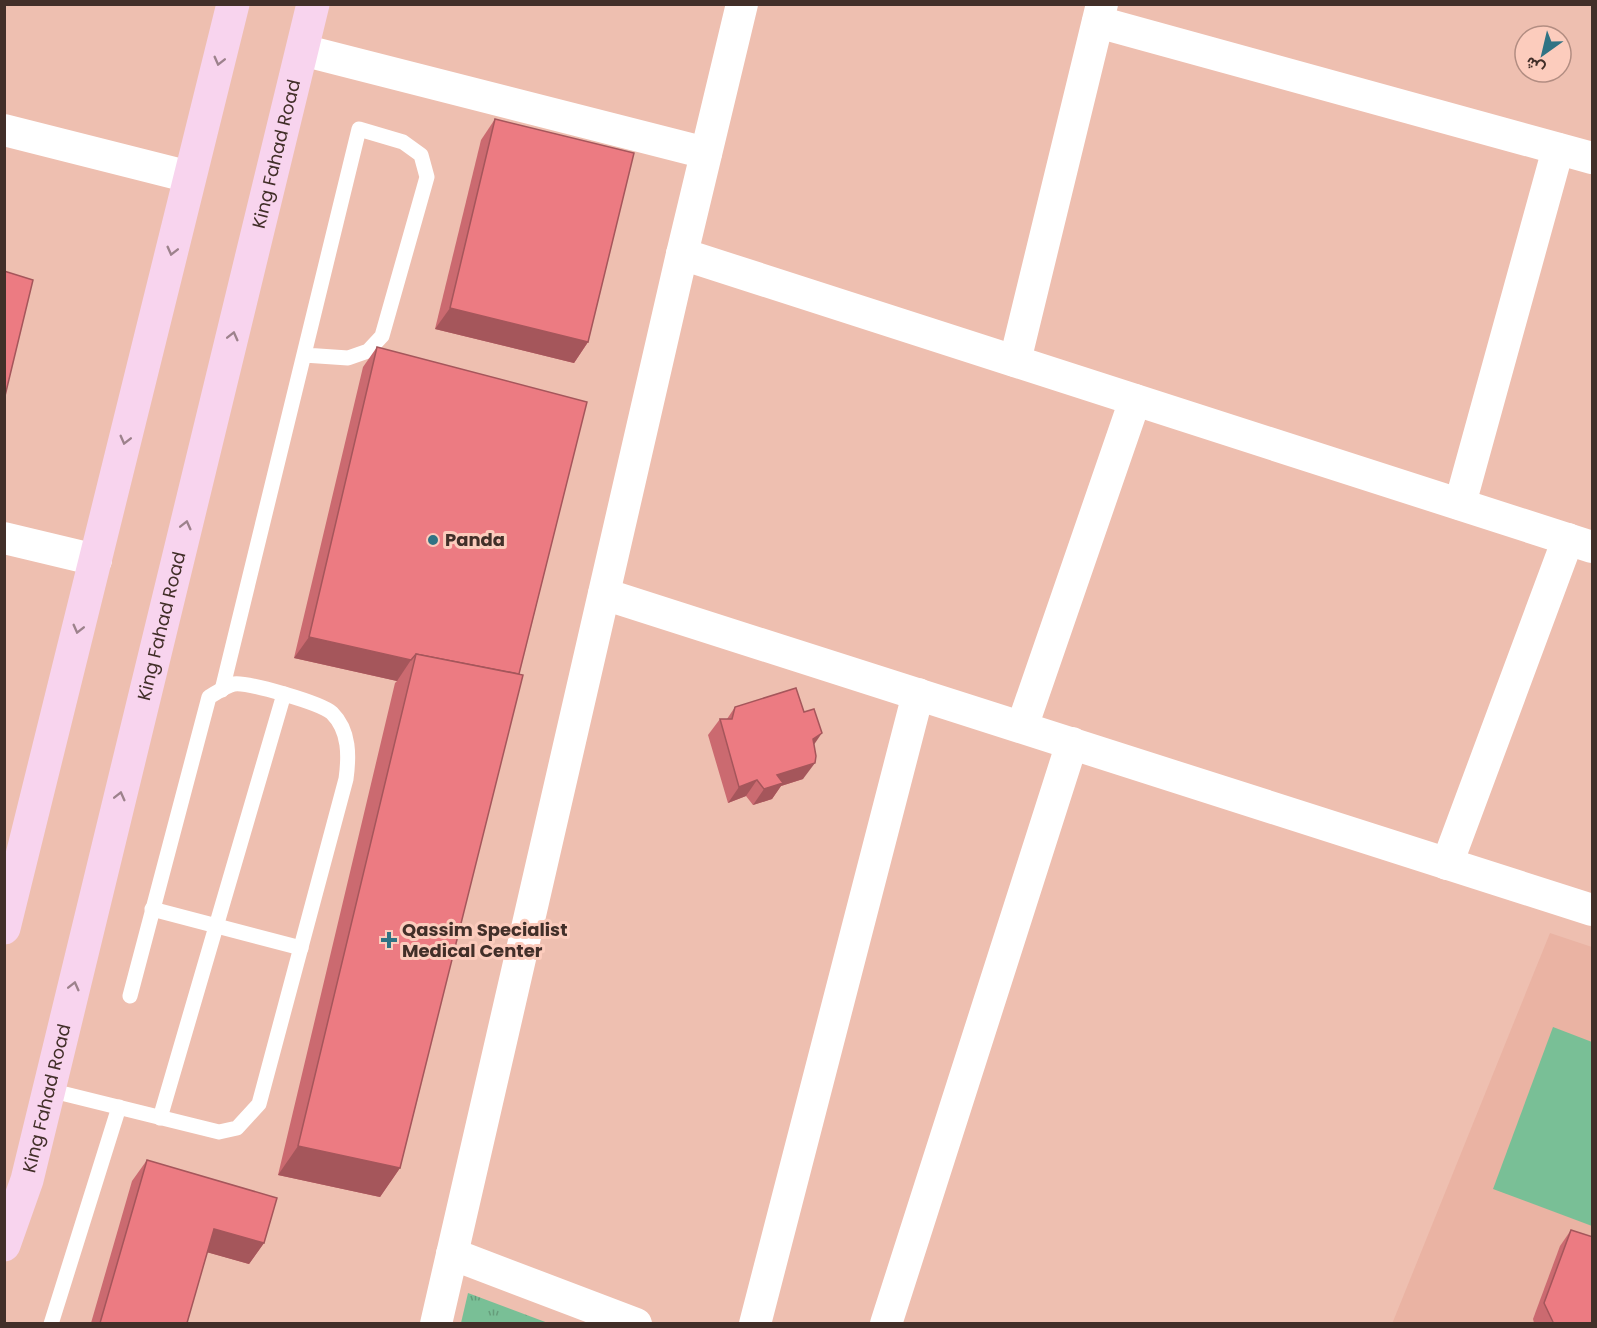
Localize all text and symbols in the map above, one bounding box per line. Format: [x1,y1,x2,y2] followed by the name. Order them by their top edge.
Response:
[1513,24,1573,84] north arrow
[1520,51,1549,81] text: ش
[213,56,226,66] one-way arrow
[246,77,306,231] street label: King Fahad Road
[166,245,179,255] one-way arrow
[225,331,238,341] one-way arrow
[120,435,133,445] one-way arrow
[179,520,192,530] one-way arrow
[445,527,505,552] place label: Panda
[426,533,440,547] marker: Panda
[131,549,191,703] street label: King Fahad Road
[73,624,86,634] one-way arrow
[113,791,126,801] one-way arrow
[402,917,567,963] place label: Qassim Specialist Medical Center
[380,931,398,949] marker: Qassim Specialist Medical Center
[67,981,80,991] one-way arrow
[16,1021,77,1175] street label: King Fahad Road

